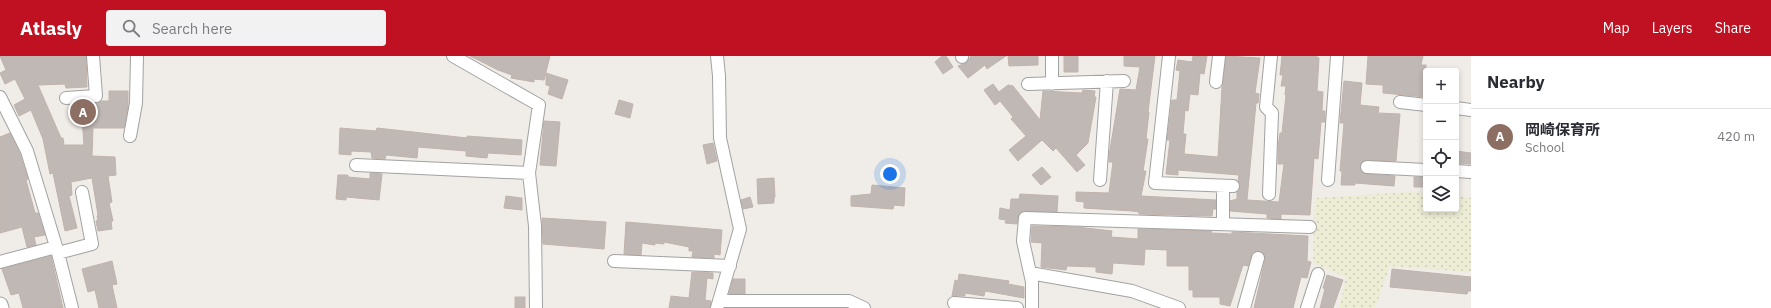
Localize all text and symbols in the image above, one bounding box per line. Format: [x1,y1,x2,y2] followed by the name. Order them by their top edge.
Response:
[106,10,386,46] search box
[20,16,82,40] text: Atlasly
[120,17,142,39] icon: search
[152,19,232,38] text: Search here
[1603,19,1630,37] text: Map
[1652,19,1693,37] text: Layers
[1715,19,1751,37] text: Share
[1423,68,1459,212] map controls
[1423,68,1459,104] button: +
[1487,71,1545,93] text: Nearby
[70,97,96,127] pin: A
[1423,104,1459,140] button: −
[1525,120,1600,139] text: 岡崎保育所
[1496,128,1504,145] text: A
[1717,128,1755,145] text: 420 m
[1525,139,1565,156] text: School
[1423,140,1459,176] button: locate
[880,164,900,184] your location
[1423,176,1459,212] button: layers

